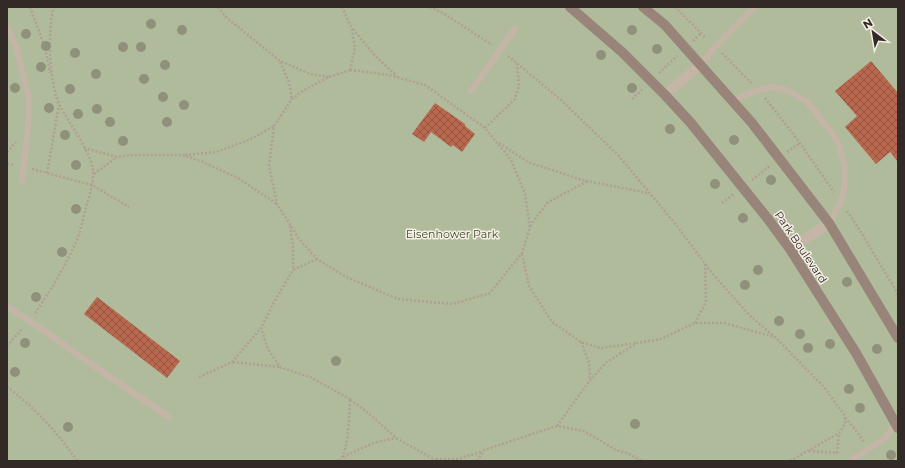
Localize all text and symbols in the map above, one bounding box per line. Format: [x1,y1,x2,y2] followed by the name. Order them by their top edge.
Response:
[853,12,893,52] north arrow
[860,15,875,32] text: N
[772,208,830,286] street label: Park Boulevard
[406,227,499,241] park label: Eisenhower Park

